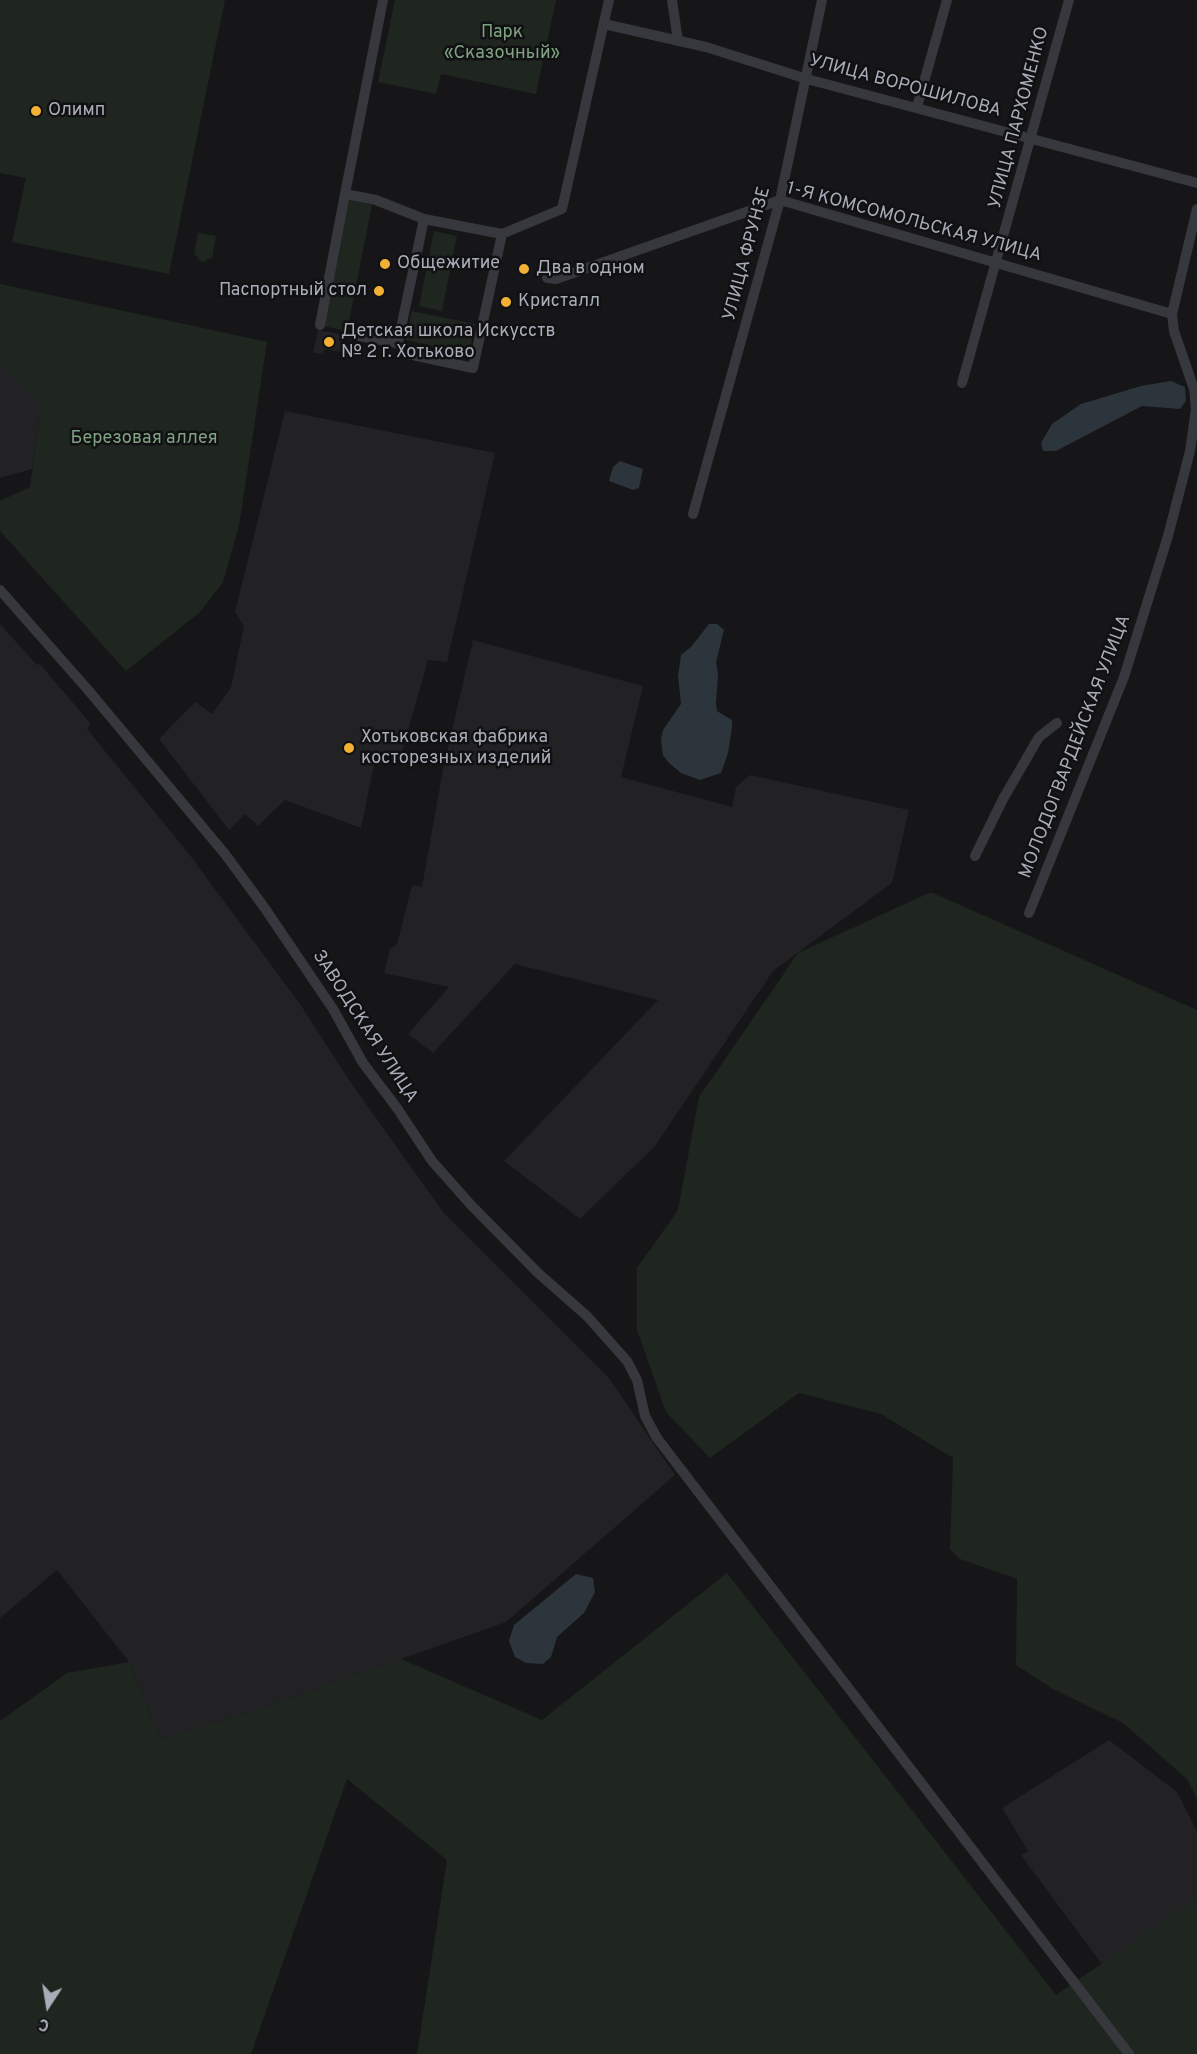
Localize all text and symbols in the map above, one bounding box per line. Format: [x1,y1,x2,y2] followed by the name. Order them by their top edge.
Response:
[444,22,560,64] park label: Парк «Сказочный»
[985,25,1055,211] street label: УЛИЦА ПАРХОМЕНКО
[807,51,1003,123] street label: УЛИЦА ВОРОШИЛОВА
[48,100,105,122] place label: Олимп
[29,104,43,118] marker: Олимп
[784,179,1044,267] street label: 1-Я КОМСОМОЛЬСКАЯ УЛИЦА
[720,185,776,323] street label: УЛИЦА ФРУНЗЕ
[397,253,500,275] place label: Общежитие
[378,257,392,271] marker: Общежитие
[536,258,645,280] place label: Два в одном
[517,262,531,276] marker: Два в одном
[219,280,367,302] place label: Паспортный стол
[372,284,386,298] marker: Паспортный стол
[518,291,600,313] place label: Кристалл
[499,295,513,309] marker: Кристалл
[341,321,556,364] place label: Детская школа Искусств № 2 г. Хотьково
[322,335,336,349] marker: Детская школа Искусств № 2 г. Хотьково
[70,428,218,450] park label: Березовая аллея
[1016,612,1136,882] street label: МОЛОДОГВАРДЕЙСКАЯ УЛИЦА
[361,727,551,770] place label: Хотьковская фабрика косторезных изделий
[342,741,356,755] marker: Хотьковская фабрика косторезных изделий
[307,947,421,1107] street label: ЗАВОДСКАЯ УЛИЦА
[18,1976,78,2036] north arrow
[37,2013,51,2034] text: С

